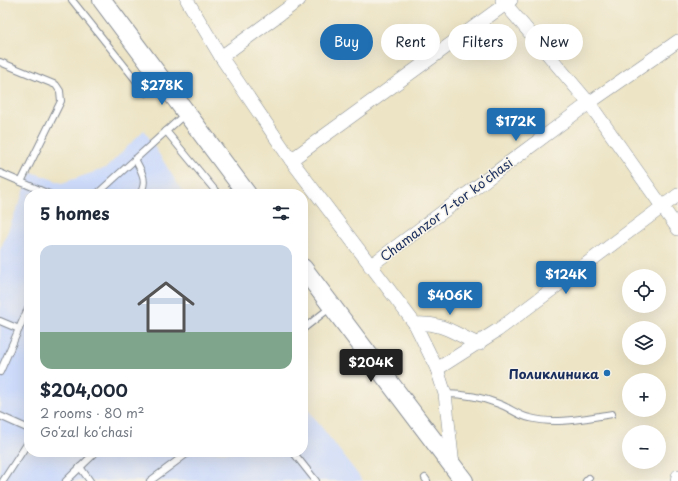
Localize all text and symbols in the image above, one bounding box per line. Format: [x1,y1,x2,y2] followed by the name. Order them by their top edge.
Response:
[320,24,373,60] chip: Buy
[381,24,440,60] chip: Rent
[448,24,517,60] chip: Filters
[525,24,583,60] chip: New
[134,72,190,106] pin: $278K
[141,75,183,94] text: $278K
[488,108,544,142] pin: $172K
[496,111,536,130] text: $172K
[376,153,516,265] street label: Chamanzor 7-tor koʻchasi
[40,200,110,226] text: 5 homes
[270,202,292,224] icon: filters
[538,261,594,295] pin: $124K
[545,264,587,283] text: $124K
[622,269,666,469] map controls
[622,269,666,313] button: locate
[130,271,202,343] icon: home
[422,282,478,316] pin: $406K
[427,285,473,304] text: $406K
[622,321,666,365] button: layers
[343,349,399,383] pin: $204K
[349,352,393,371] text: $204K
[509,364,599,383] place label: Поликлиника
[602,368,612,378] marker: Поликлиника
[622,373,666,417] button: +
[40,377,128,403] text: $204,000
[40,403,145,422] text: 2 rooms · 80 m²
[40,422,133,441] text: Goʻzal koʻchasi
[622,425,666,469] button: −

